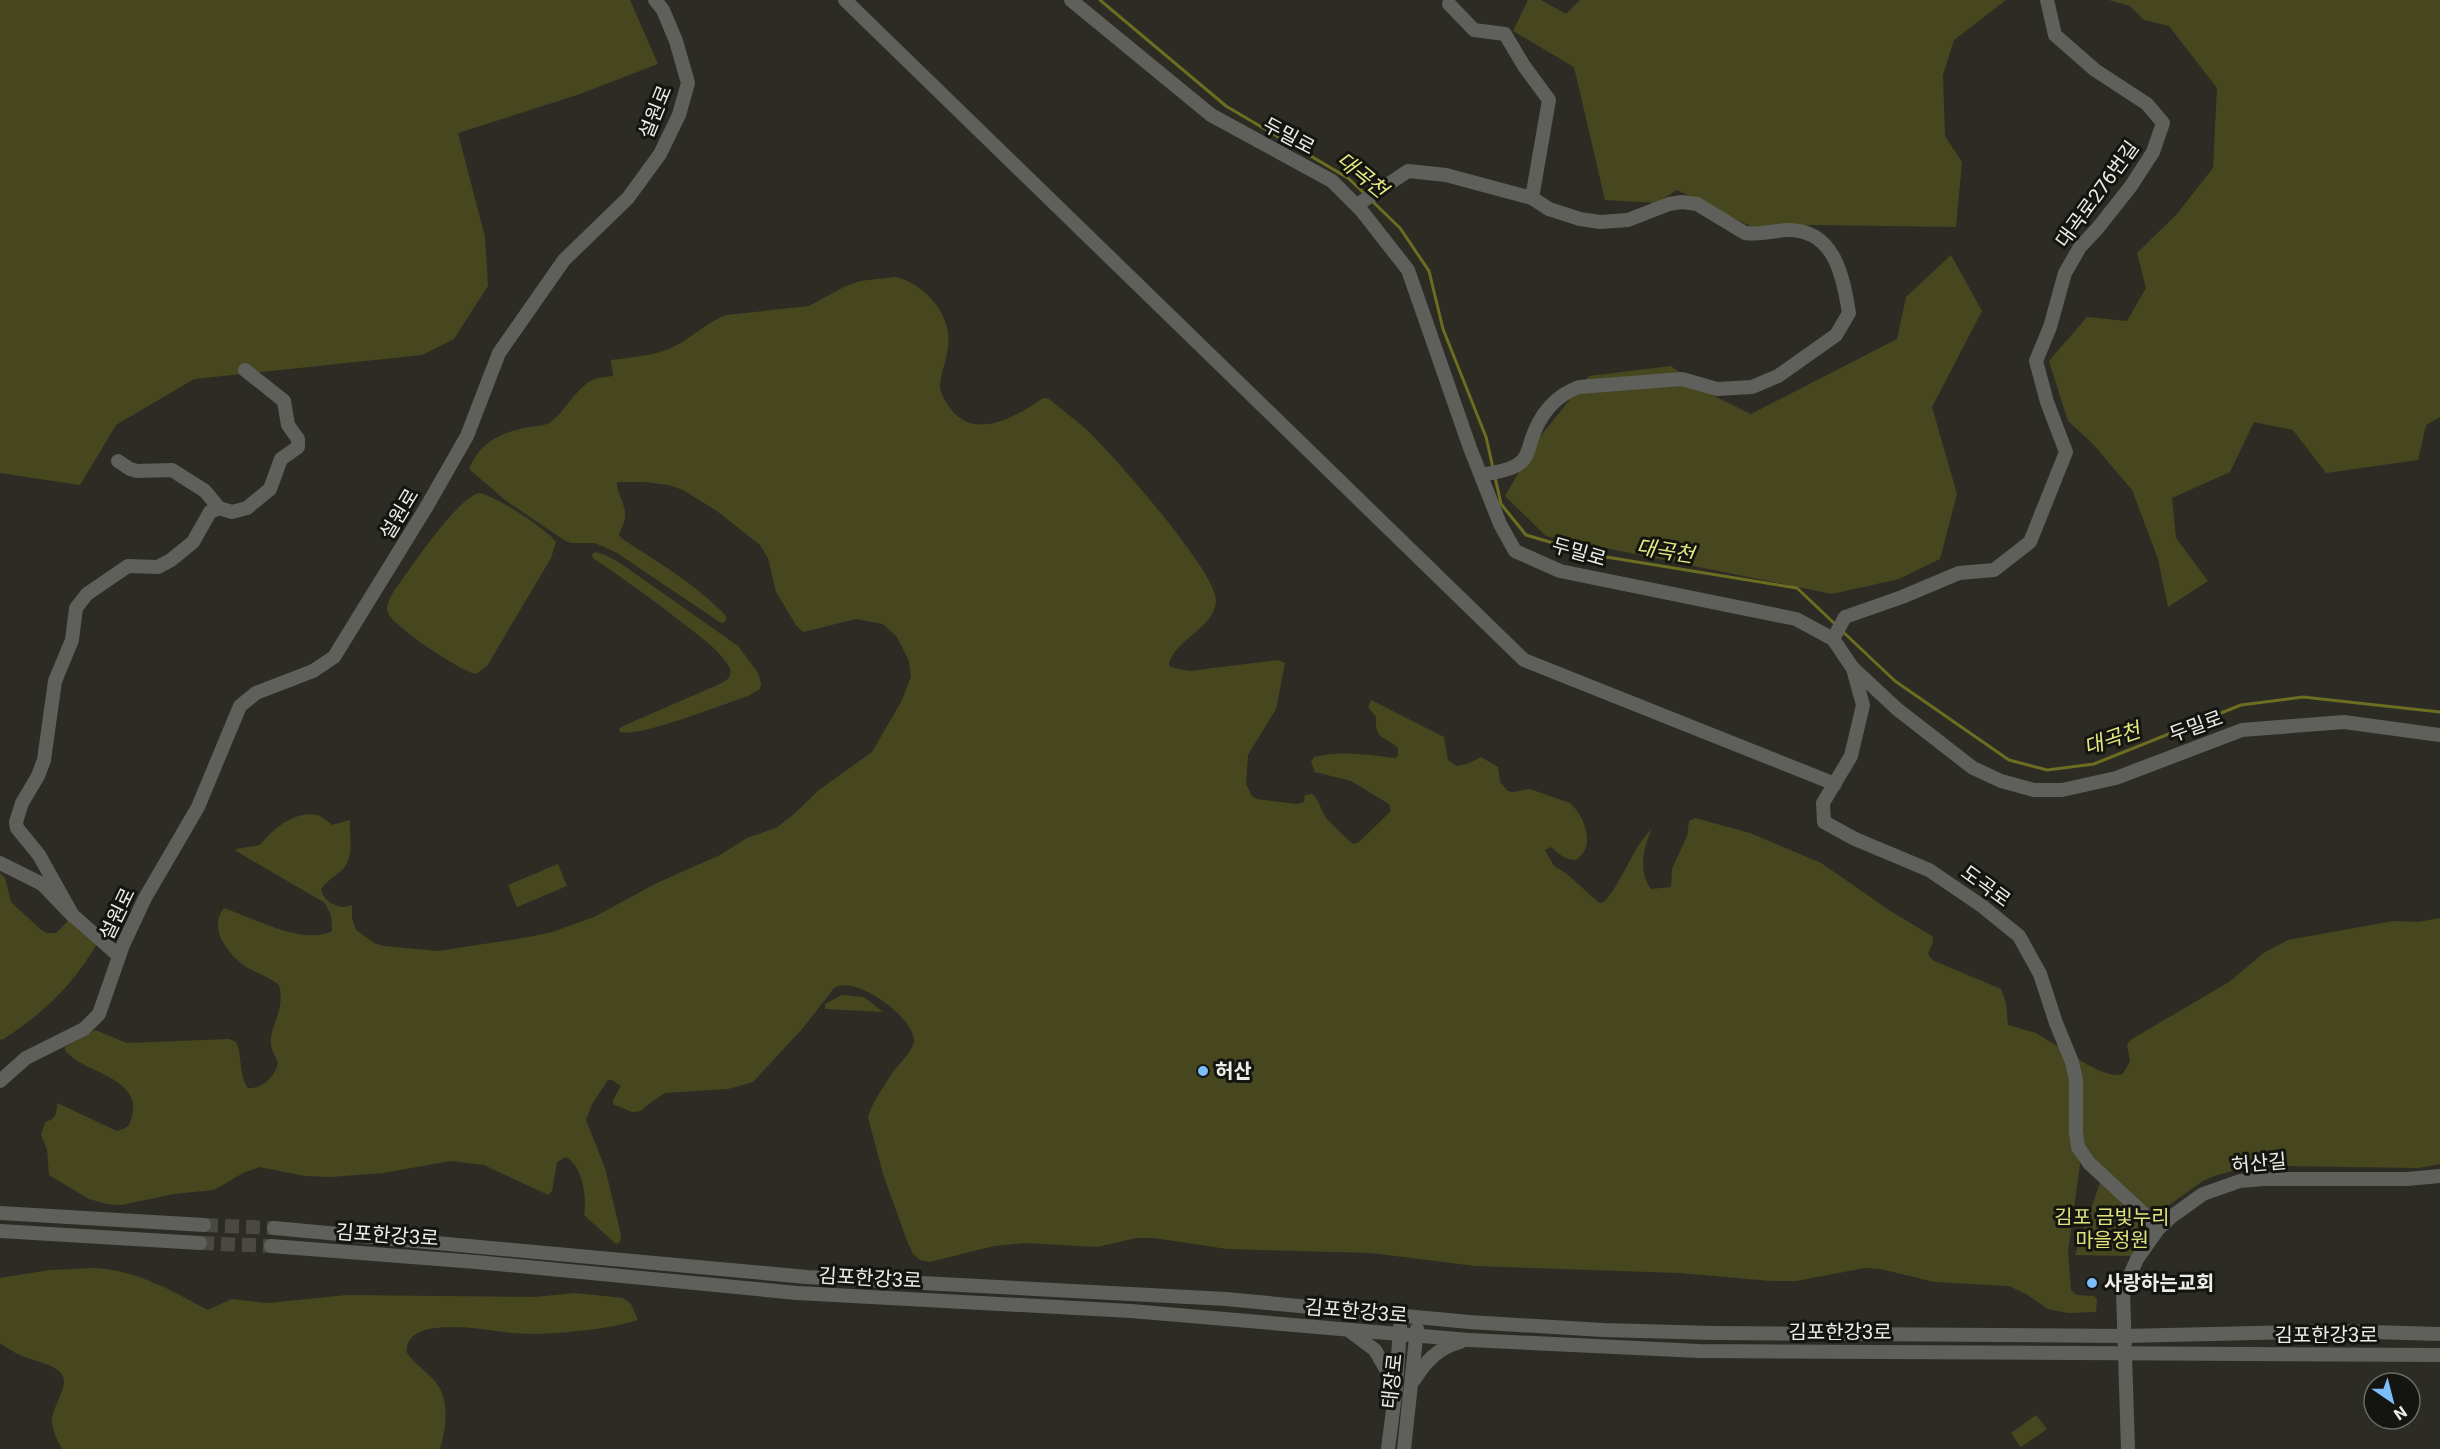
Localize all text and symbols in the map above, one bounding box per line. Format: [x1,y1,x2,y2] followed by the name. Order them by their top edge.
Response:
[634,82,676,142] street label: 설원로
[1259,112,1319,160] street label: 두밀로
[2050,136,2144,252] street label: 대곡로276번길
[1332,147,1394,204] water label: 대곡천
[374,484,424,544] street label: 설원로
[1549,533,1609,571] street label: 두밀로
[1634,535,1698,568] water label: 대곡천
[2166,705,2226,747] street label: 두밀로
[2081,717,2146,760] water label: 대곡천
[1957,860,2015,912] street label: 도곡로
[94,884,140,944] street label: 설원로
[1215,1059,1252,1083] place label: 허산
[1196,1064,1210,1078] marker: 허산
[2230,1149,2288,1177] street label: 허산길
[2054,1205,2170,1252] park label: 김포 금빛누리 마을정원
[335,1219,439,1251] street label: 김포한강3로
[818,1263,922,1293] street label: 김포한강3로
[2104,1271,2214,1295] place label: 사랑하는교회
[2085,1276,2099,1290] marker: 사랑하는교회
[1304,1295,1408,1327] street label: 김포한강3로
[1788,1320,1892,1344] street label: 김포한강3로
[2274,1323,2378,1347] street label: 김포한강3로
[1377,1352,1407,1410] street label: 태장로
[2362,1371,2422,1431] north arrow
[2390,1402,2410,1424] text: N

